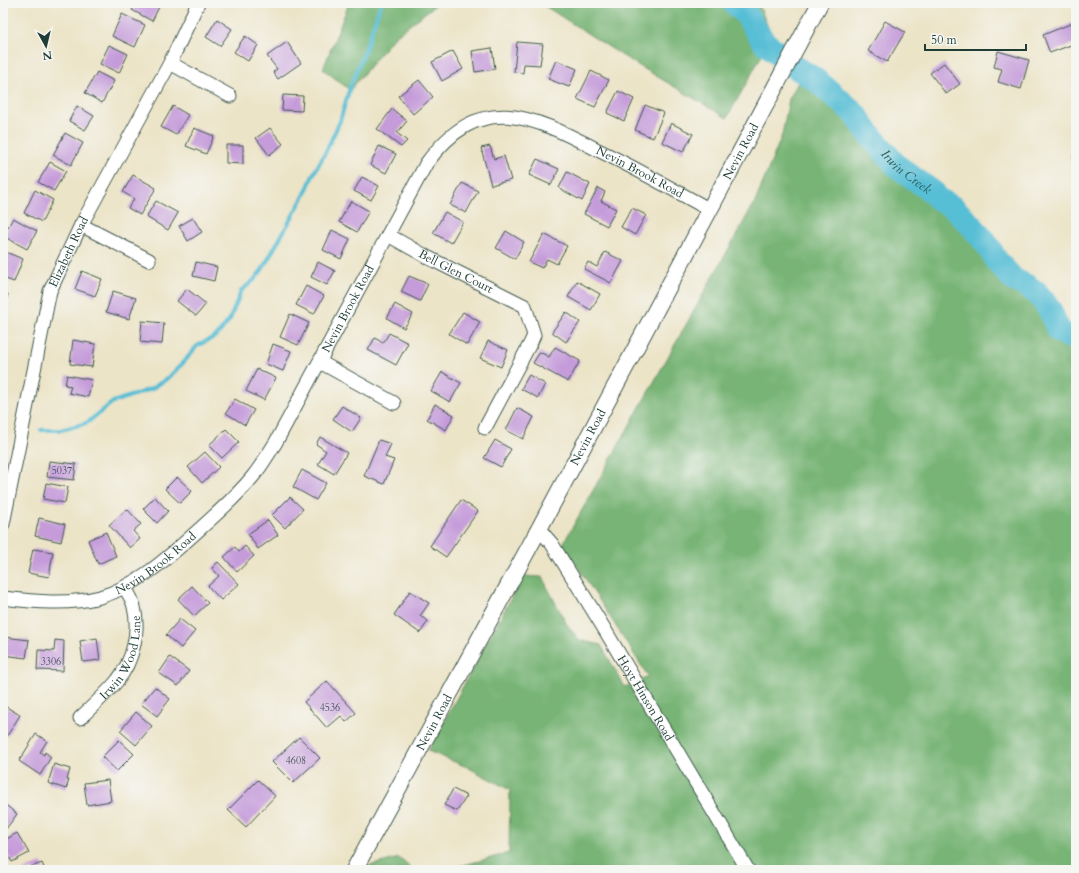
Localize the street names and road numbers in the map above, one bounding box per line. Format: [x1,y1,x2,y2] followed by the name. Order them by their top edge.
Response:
[719,120,763,182] street label: Nevin Road
[593,142,687,202] street label: Nevin Brook Road
[45,213,92,290] street label: Elizabeth Road
[416,246,496,297] street label: Bell Glen Court
[318,262,378,355] street label: Nevin Brook Road
[566,406,610,468] street label: Nevin Road
[113,528,200,598] street label: Nevin Brook Road
[96,615,144,703] street label: Irwin Wood Lane
[614,652,678,744] street label: Hoyt Hinson Road
[412,691,456,753] street label: Nevin Road

